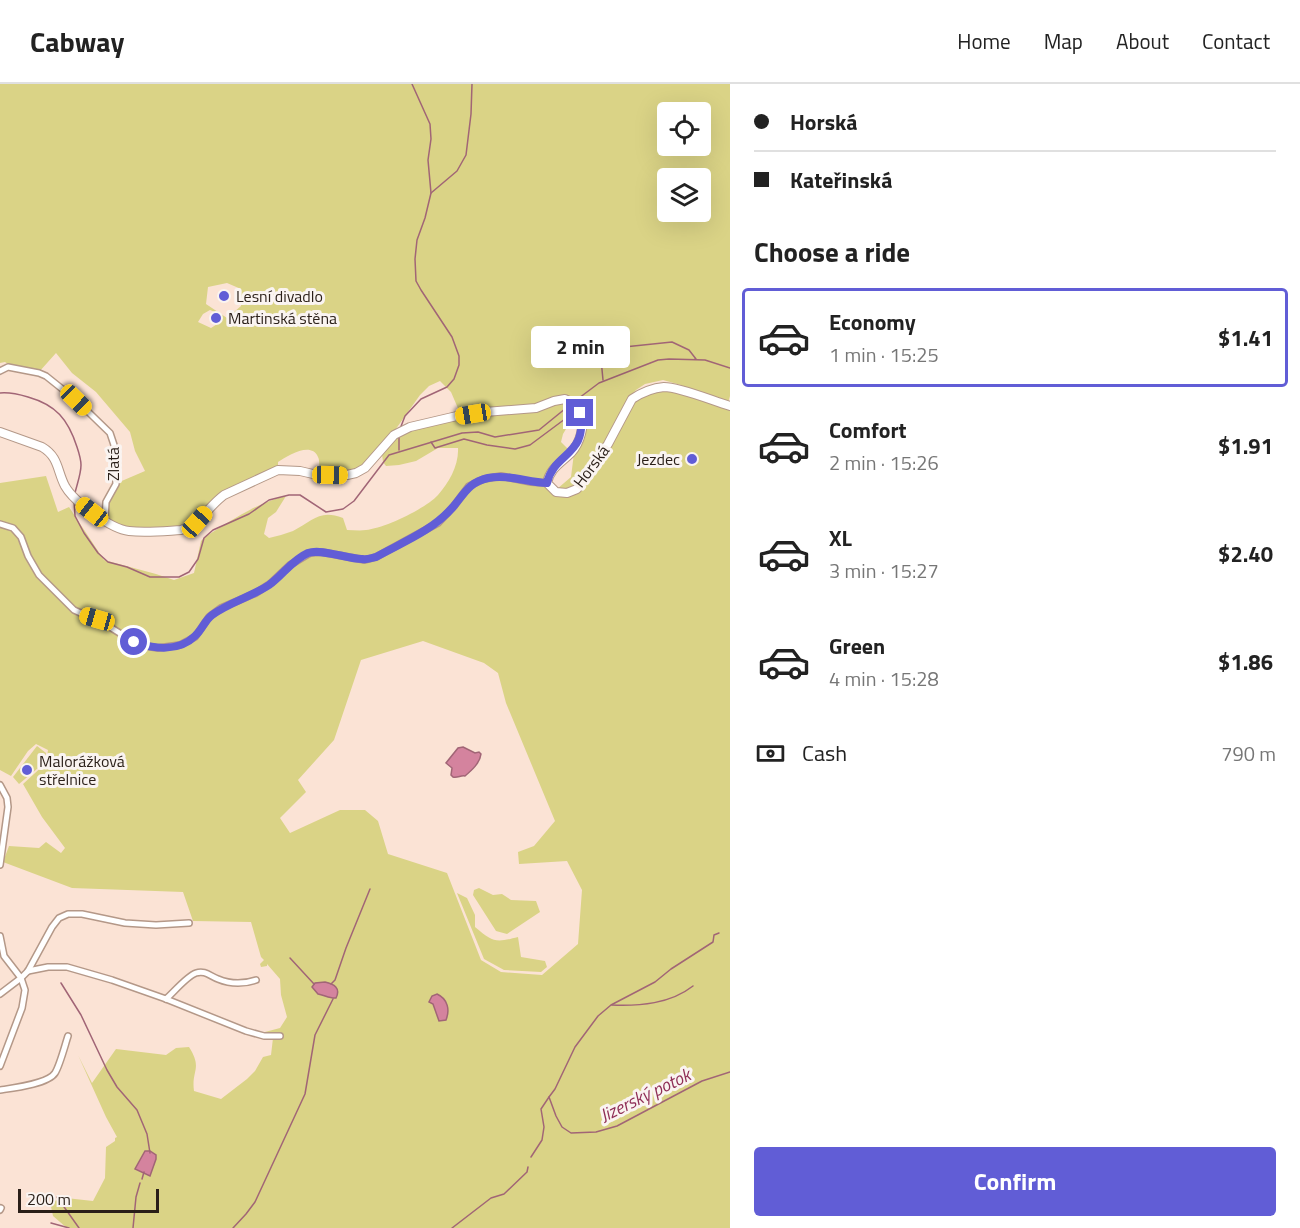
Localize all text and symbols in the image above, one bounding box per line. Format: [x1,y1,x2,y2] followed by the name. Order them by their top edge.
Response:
[30,20,124,63] text: Cabway
[957,25,1011,57] text: Home
[1044,25,1083,57] text: Map
[1116,25,1169,57] text: About
[1202,25,1270,57] text: Contact
[657,102,711,222] map controls
[657,102,711,156] button: locate
[790,105,858,139] text: Horská
[790,163,892,197] text: Kateřinská
[657,168,711,222] button: layers
[754,231,910,272] text: Choose a ride
[236,284,323,308] place label: Lesní divadlo
[217,289,231,303] marker: Lesní divadlo
[829,305,916,339] text: Economy
[228,306,337,330] place label: Martinská stěna
[209,311,223,325] marker: Martinská stěna
[757,311,811,365] icon: car
[1218,321,1273,355] text: $1.41
[530,326,630,368] callout: 2 min
[556,331,605,362] text: 2 min
[829,339,939,370] text: 1 min · 15:25
[57,381,95,419] car
[566,399,593,426] route end
[454,402,492,426] car
[829,413,907,447] text: Comfort
[757,419,811,473] icon: car
[1218,429,1273,463] text: $1.91
[567,440,615,492] street label: Horská
[101,447,125,481] street label: Zlatá
[637,447,680,471] place label: Jezdec
[829,447,939,478] text: 2 min · 15:26
[685,452,699,466] marker: Jezdec
[312,466,348,484] car
[72,494,112,530] car
[178,503,216,541] car
[829,521,852,555] text: XL
[757,527,811,581] icon: car
[1218,537,1273,571] text: $2.40
[829,555,939,586] text: 3 min · 15:27
[77,605,117,633] car
[120,628,147,655] route start
[829,629,885,663] text: Green
[757,635,811,689] icon: car
[1218,645,1273,679] text: $1.86
[829,663,939,694] text: 4 min · 15:28
[802,736,847,770] text: Cash
[754,737,787,770] icon: cash
[1221,738,1276,769] text: 790 m
[39,749,125,791] place label: Malorážková střelnice
[20,763,34,777] marker: Malorážková střelnice
[595,1060,697,1129] water label: Jizerský potok
[754,1147,1276,1216] button: Confirm
[18,1186,159,1214] scale bar
[27,1187,71,1211] text: 200 m

